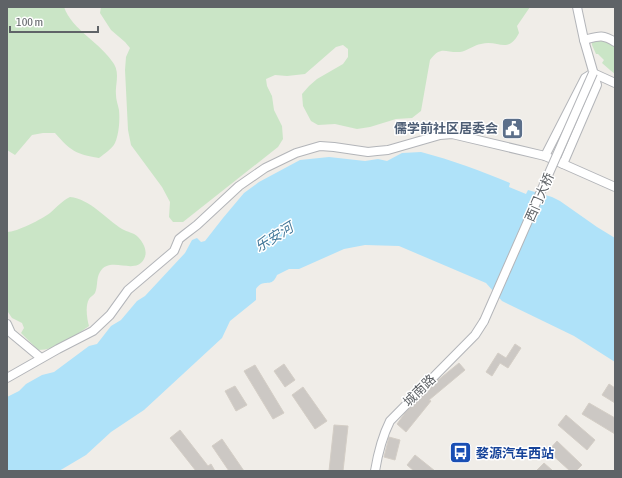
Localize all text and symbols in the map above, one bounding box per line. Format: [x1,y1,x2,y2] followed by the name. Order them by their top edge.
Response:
[10,8,98,34] scale bar
[16,15,43,29] text: 100 m
[500,115,526,141] public building icon: 儒学前社区居委会
[394,121,498,136] place label: 儒学前社区居委会
[522,170,557,224] street label: 西门大桥
[252,217,299,255] water label: 乐安河
[400,371,439,409] street label: 城南路
[447,440,473,466] bus stop icon: 婺源汽车西站
[476,446,554,461] place label: 婺源汽车西站

